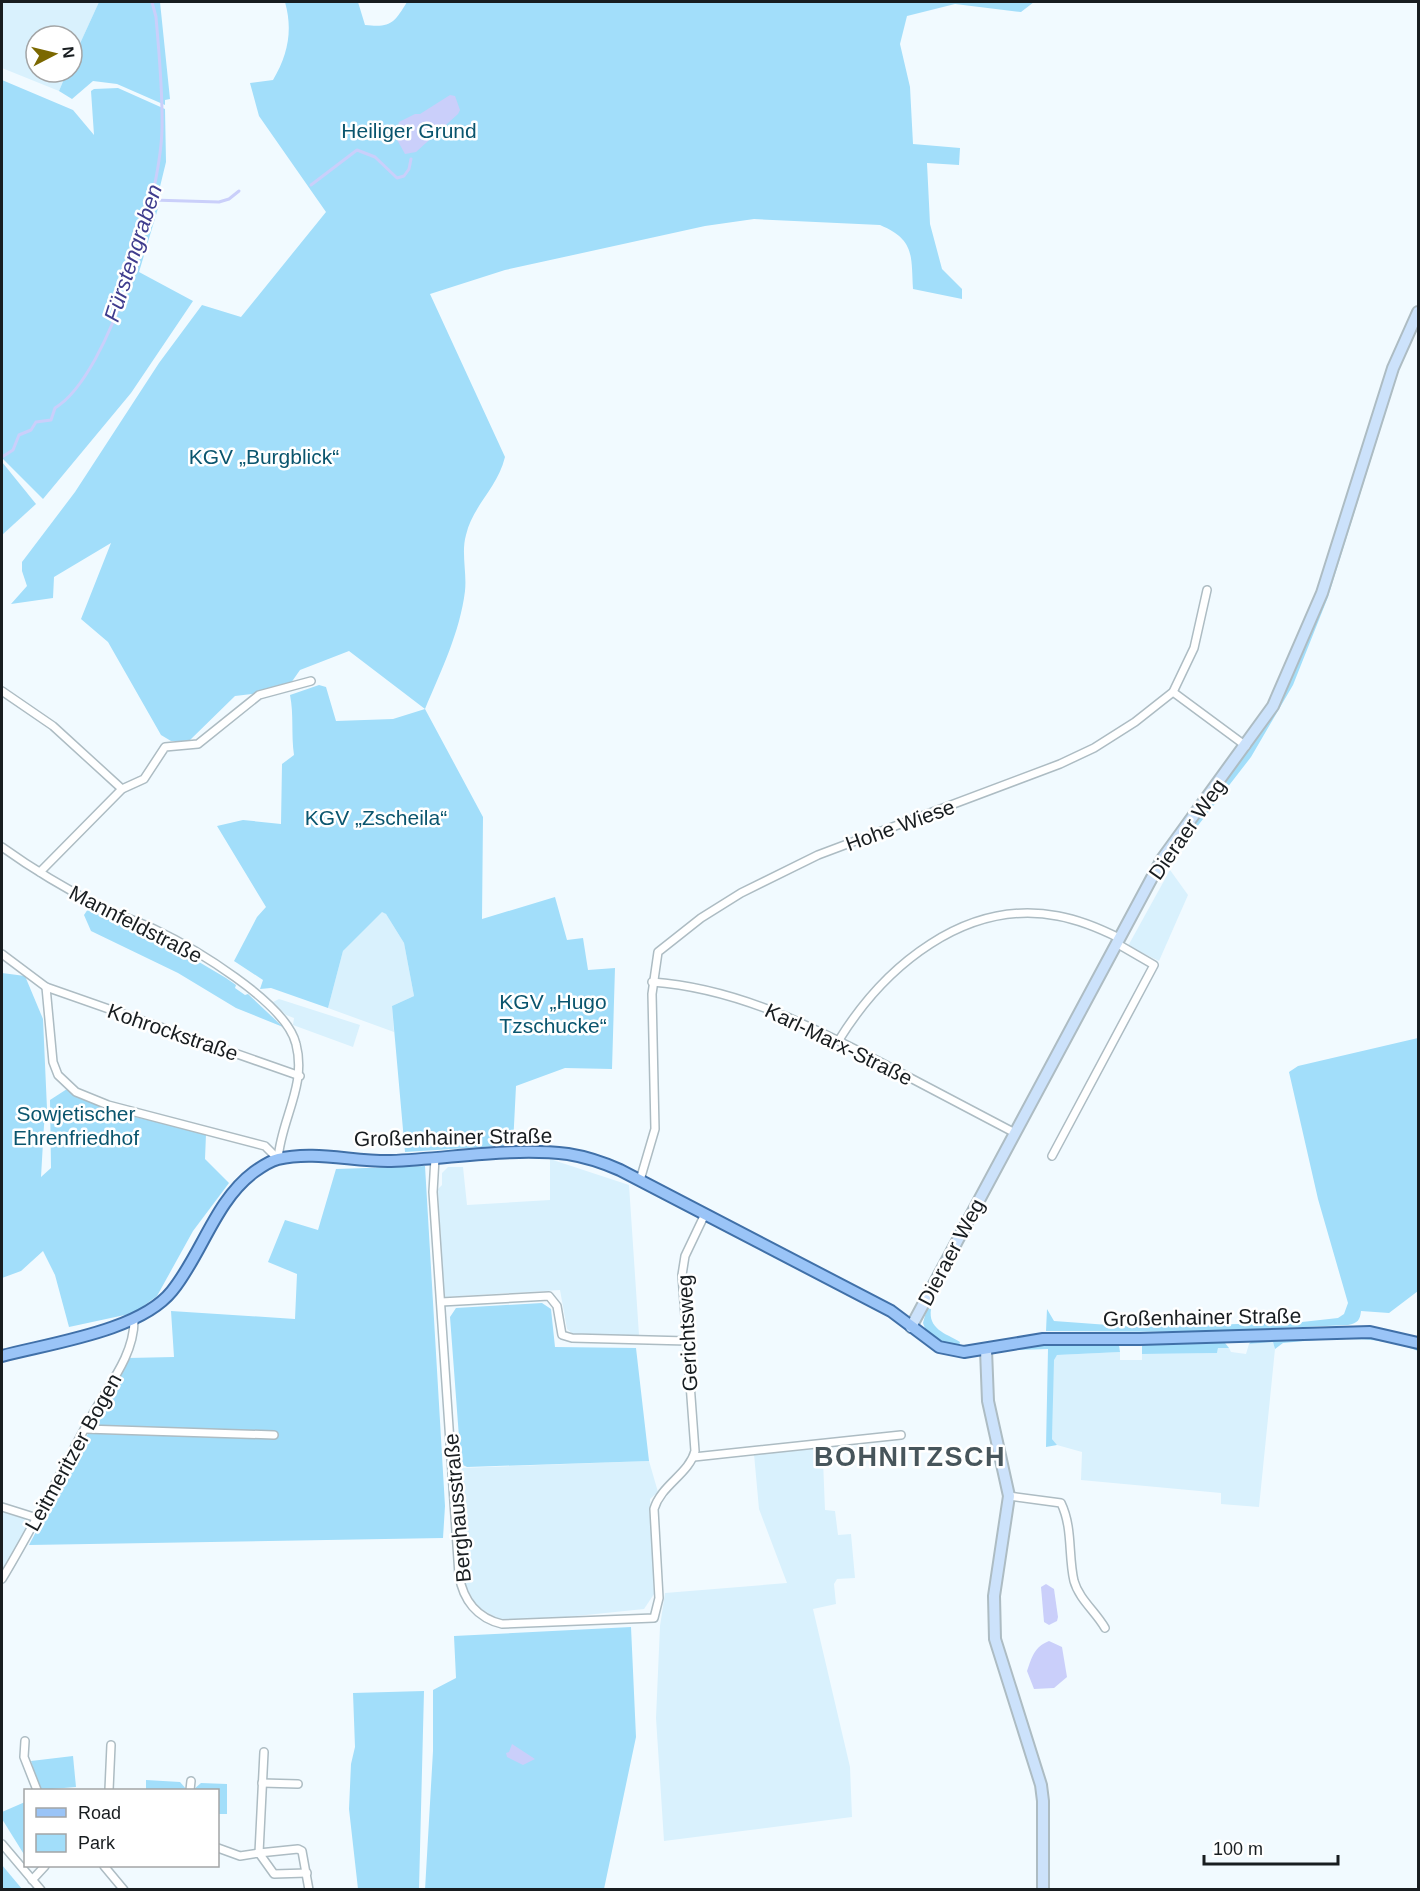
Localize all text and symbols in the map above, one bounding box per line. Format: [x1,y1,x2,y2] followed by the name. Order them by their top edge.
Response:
[24,24,84,84] north arrow
[59,45,78,59] text: N
[341,119,477,142] park label: Heiliger Grund
[99,181,167,325] water label: Fürstengraben
[189,445,339,468] park label: KGV „Burgblick“
[1144,774,1230,884] street label: Dieraer Weg
[842,795,958,855] street label: Hohe Wiese
[305,806,447,829] park label: KGV „Zscheila“
[66,881,206,967] street label: Mannfeldstraße
[499,990,607,1037] park label: KGV „Hugo Tzschucke“
[762,998,916,1090] street label: Karl-Marx-Straße
[105,999,241,1065] street label: Kohrockstraße
[13,1102,139,1149] park label: Sowjetischer Ehrenfriedhof
[354,1124,552,1150] street label: Großenhainer Straße
[913,1195,989,1309] street label: Dieraer Weg
[672,1274,702,1392] street label: Gerichtsweg
[1103,1304,1301,1330] street label: Großenhainer Straße
[20,1369,126,1535] street label: Leitmeritzer Bogen
[439,1433,475,1583] street label: Berghausstraße
[814,1442,1006,1472] district label: BOHNITZSCH
[24,1789,219,1867] legend
[78,1803,121,1823] text: Road
[1204,1828,1338,1866] scale bar
[78,1833,116,1853] text: Park
[1213,1839,1263,1859] text: 100 m

